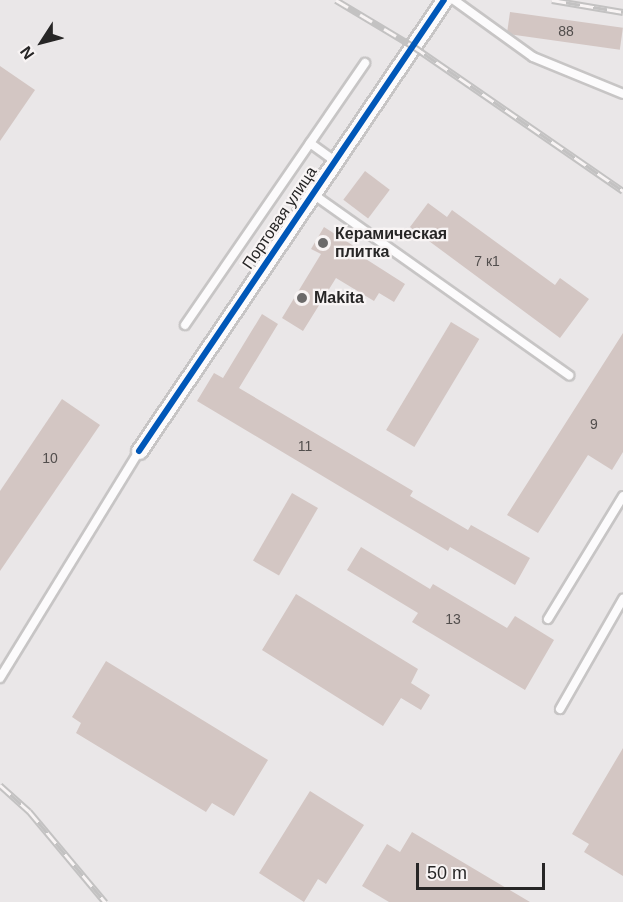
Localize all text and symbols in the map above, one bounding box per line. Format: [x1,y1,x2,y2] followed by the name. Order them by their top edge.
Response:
[12,12,72,72] north arrow
[558,23,574,39] house number: 88
[17,43,37,63] text: N
[239,163,321,273] street label: Портовая улица
[335,224,447,262] place label: Керамическая плитка
[316,236,330,250] marker: Керамическая плитка
[474,253,500,269] house number: 7 к1
[314,288,364,308] place label: Makita
[295,291,309,305] marker: Makita
[590,416,598,432] house number: 9
[298,438,312,454] house number: 11
[42,450,58,466] house number: 10
[445,611,461,627] house number: 13
[419,851,548,889] scale bar
[427,863,467,883] text: 50 m

